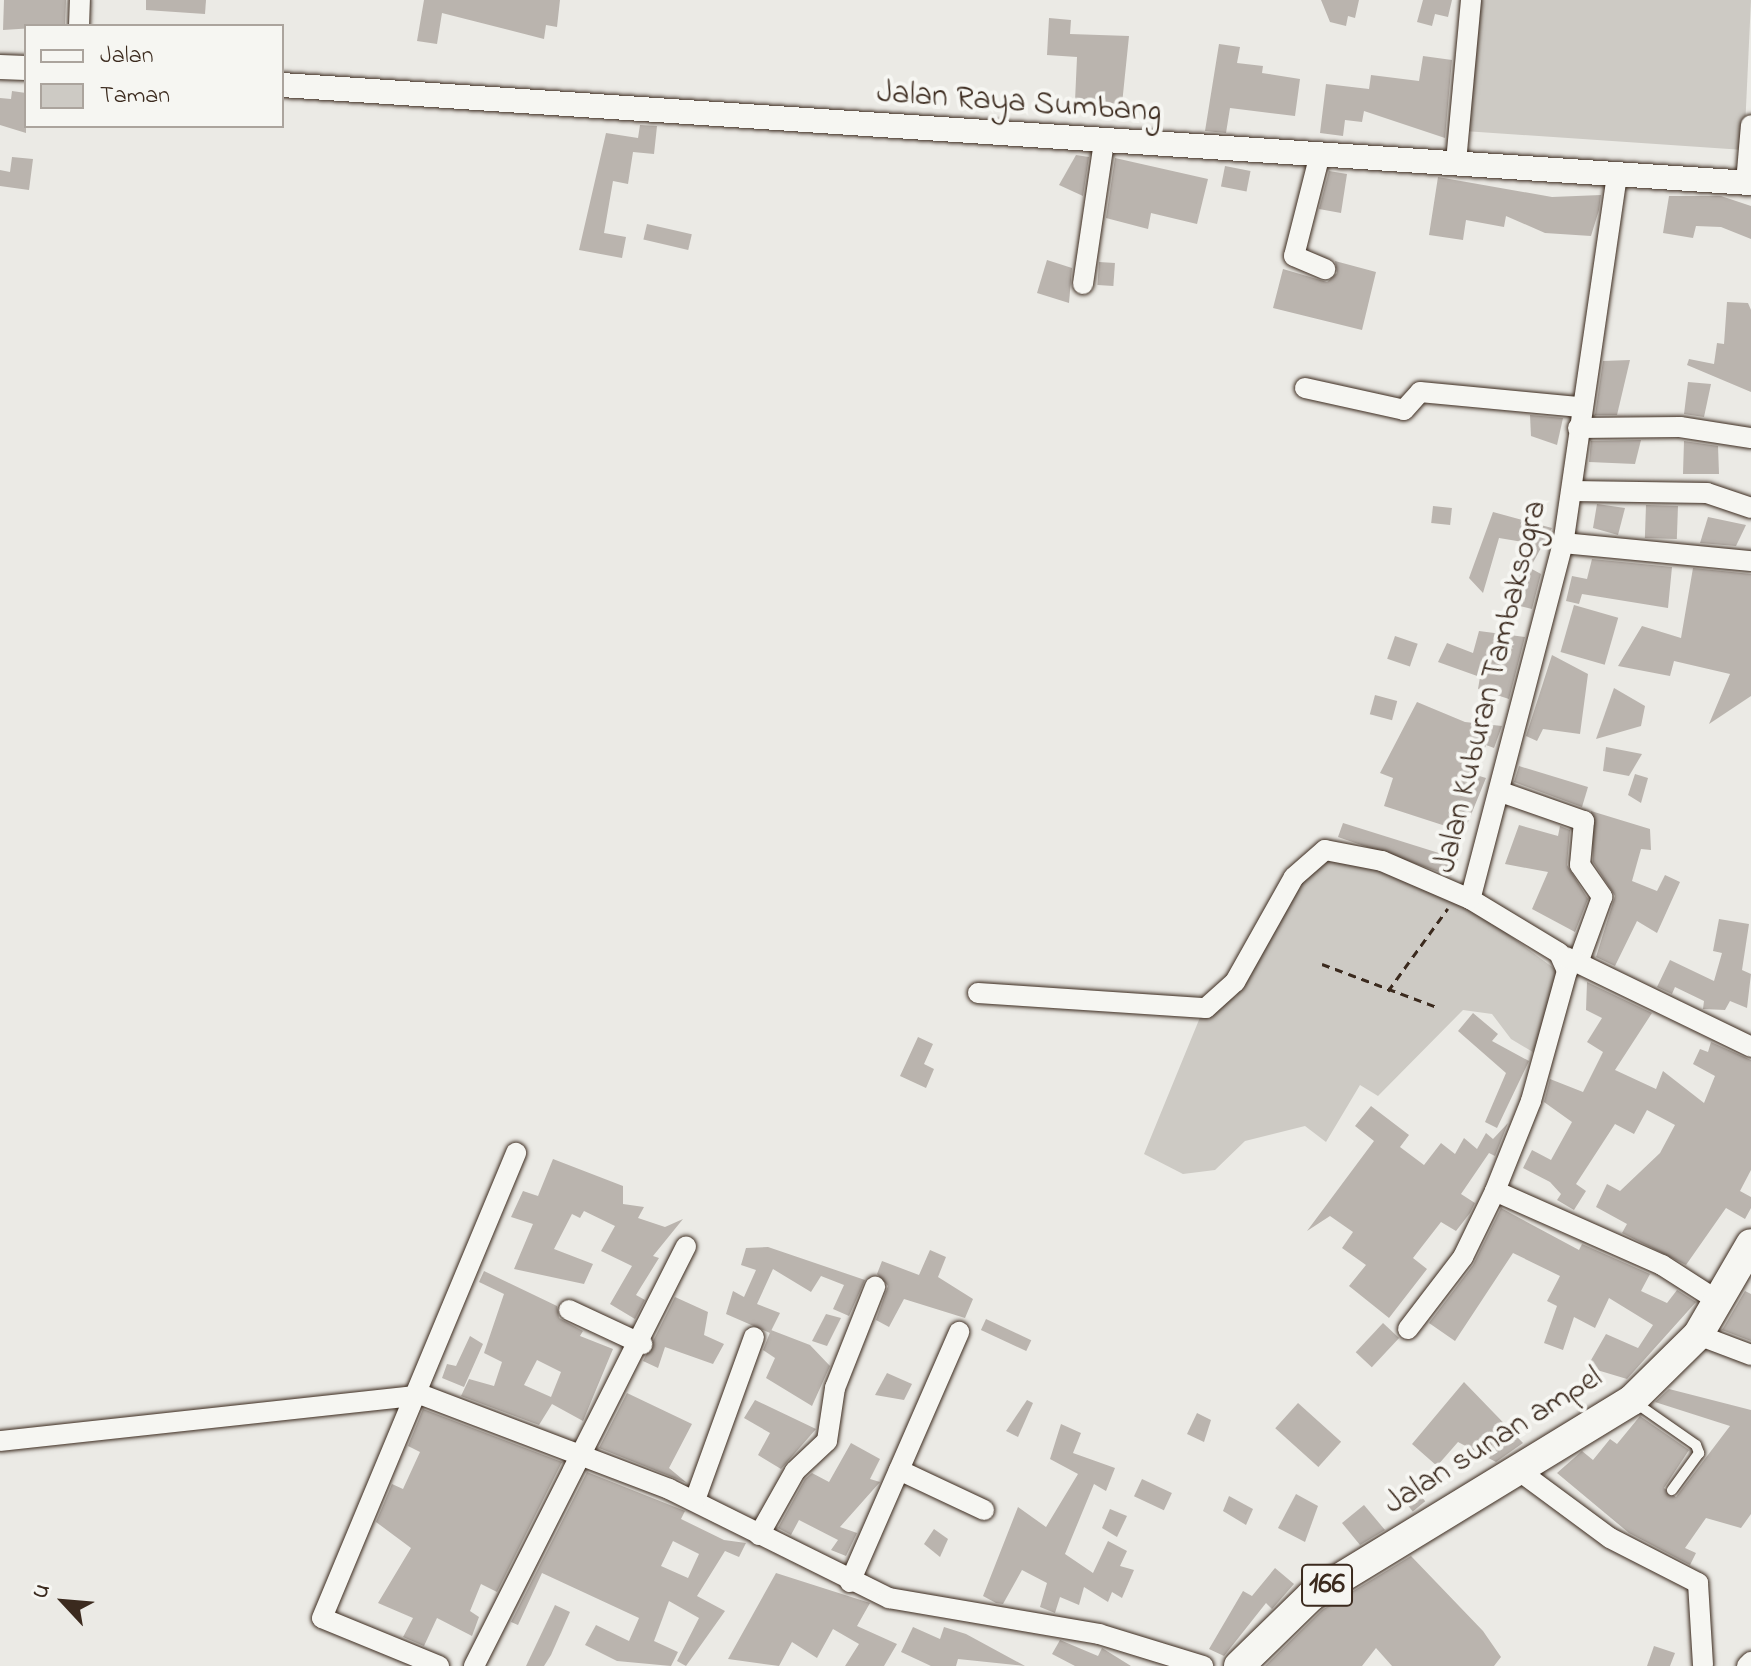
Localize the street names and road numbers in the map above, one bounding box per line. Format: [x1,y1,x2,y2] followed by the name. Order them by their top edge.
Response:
[875,75,1163,133] street label: Jalan Raya Sumbang
[1427,497,1557,877] street label: Jalan Kuburan Tambaksogra
[1378,1360,1610,1524] street label: Jalan sunan ampel
[1301,1559,1353,1611] road number: 166

